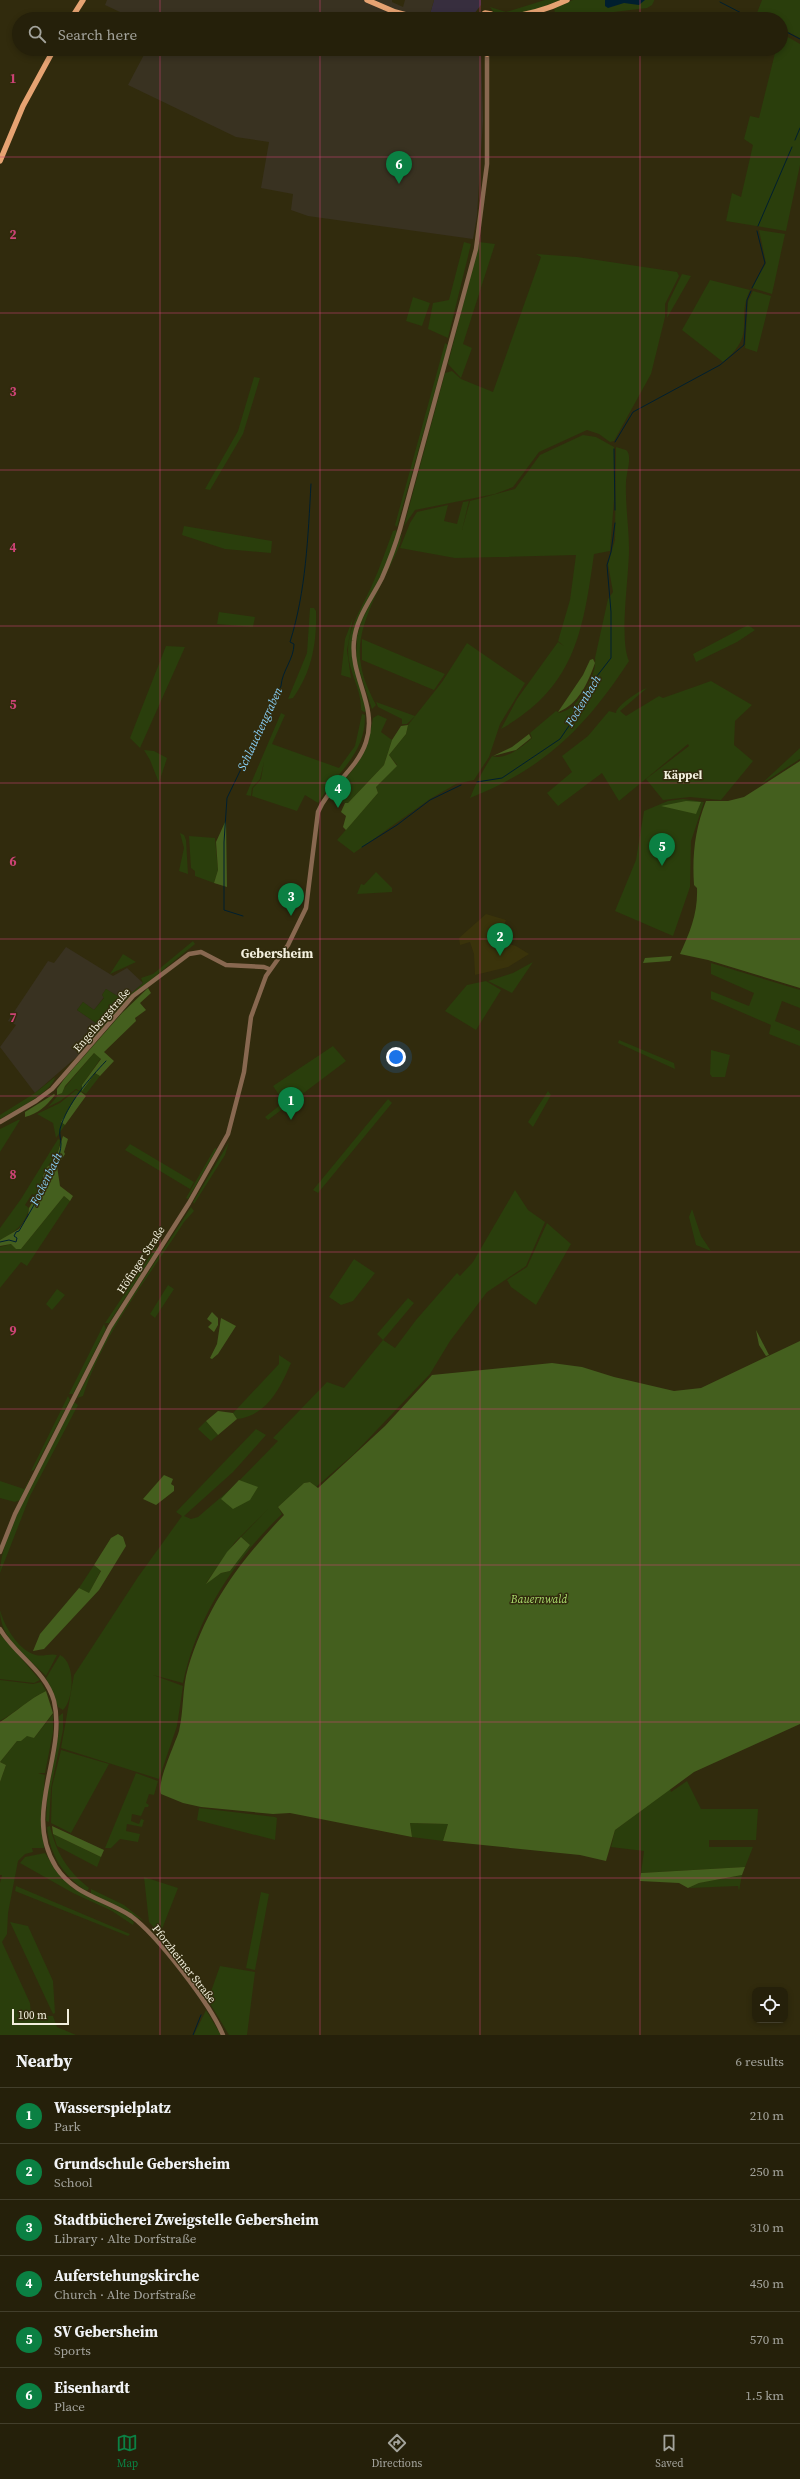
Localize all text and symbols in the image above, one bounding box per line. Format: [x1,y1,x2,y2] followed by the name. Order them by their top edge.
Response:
[12,12,788,56] search box
[26,23,48,45] icon: search
[58,24,137,45] text: Search here
[9,70,17,87] text: 1
[386,151,412,184] pin: 6
[9,226,17,243] text: 2
[9,383,17,400] text: 3
[9,539,17,556] text: 4
[561,672,605,731] water label: Fockenbach
[234,685,286,773] water label: Schlauchengraben
[9,696,17,713] text: 5
[664,767,703,783] district label: Käppel
[325,775,351,808] pin: 4
[649,833,675,866] pin: 5
[9,853,17,870] text: 6
[278,883,304,916] pin: 3
[487,923,513,956] pin: 2
[241,945,313,962] district label: Gebersheim
[70,984,134,1055] street label: Engelbergstraße
[9,1009,17,1026] text: 7
[386,1047,406,1067] your location
[278,1087,304,1120] pin: 1
[26,1149,66,1209] water label: Fockenbach
[9,1166,17,1183] text: 8
[114,1223,169,1297] street label: Höfinger Straße
[9,1322,17,1339] text: 9
[510,1592,567,1607] park label: Bauernwald
[149,1922,220,2007] street label: Pforzheimer Straße
[752,1987,788,2023] map controls
[752,1987,788,2023] button: locate
[12,2007,69,2026] scale bar
[18,2008,47,2023] text: 100 m
[16,2049,72,2073] text: Nearby
[736,2053,784,2070] text: 6 results
[54,2097,171,2118] text: Wasserspielplatz
[25,2107,33,2124] text: 1
[750,2107,784,2124] text: 210 m
[54,2118,81,2135] text: Park
[54,2153,230,2174] text: Grundschule Gebersheim
[25,2163,33,2180] text: 2
[750,2163,784,2180] text: 250 m
[54,2174,93,2191] text: School
[54,2209,319,2230] text: Stadtbücherei Zweigstelle Gebersheim
[25,2219,33,2236] text: 3
[750,2219,784,2236] text: 310 m
[54,2230,196,2247] text: Library · Alte Dorfstraße
[54,2265,199,2286] text: Auferstehungskirche
[25,2275,33,2292] text: 4
[750,2275,784,2292] text: 450 m
[54,2286,196,2303] text: Church · Alte Dorfstraße
[54,2321,158,2342] text: SV Gebersheim
[25,2331,33,2348] text: 5
[750,2331,784,2348] text: 570 m
[54,2342,91,2359] text: Sports
[54,2377,130,2398] text: Eisenhardt
[25,2387,33,2404] text: 6
[745,2387,784,2404] text: 1.5 km
[54,2398,85,2415] text: Place
[116,2432,138,2471] tab: Map
[371,2432,422,2471] tab: Directions
[655,2432,684,2471] tab: Saved

